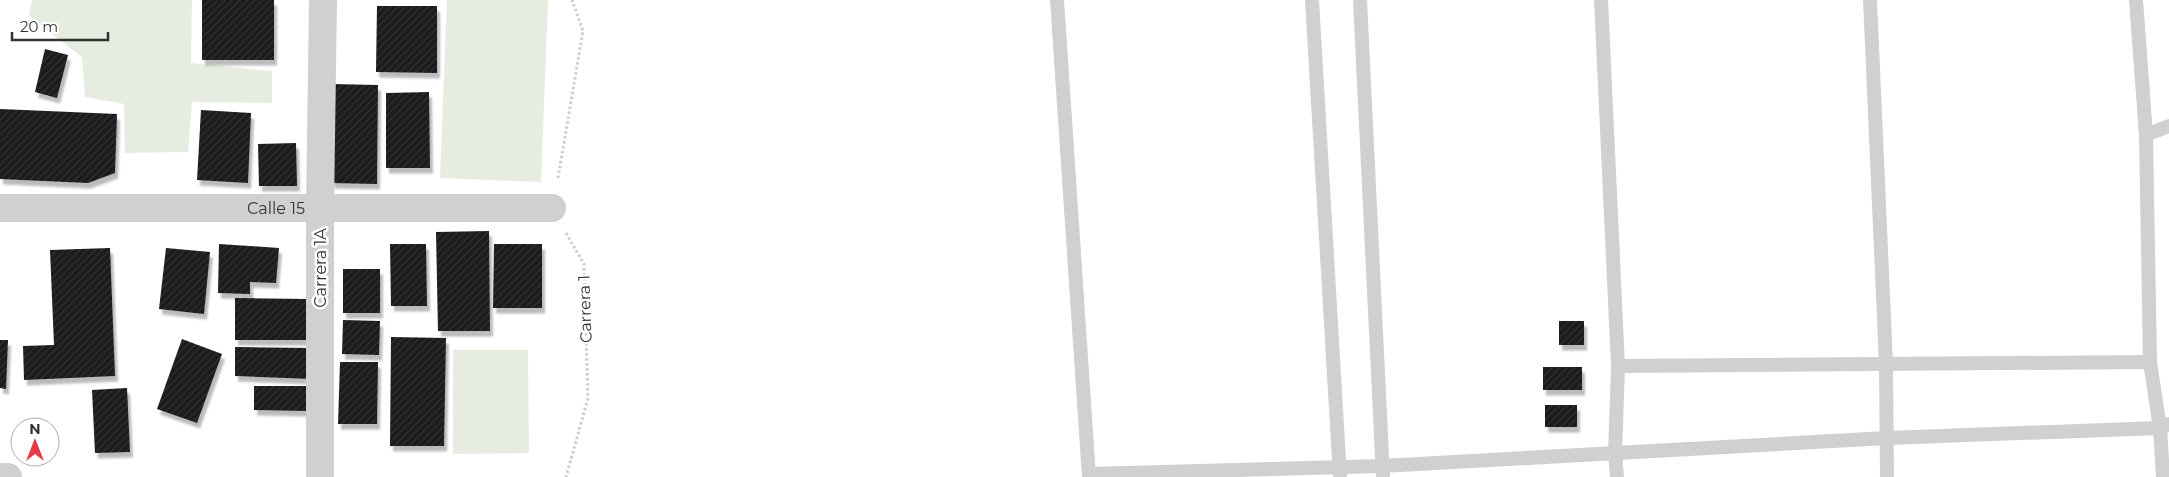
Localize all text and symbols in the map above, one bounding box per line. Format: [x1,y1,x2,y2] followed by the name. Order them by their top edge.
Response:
[12,10,109,42] scale bar
[20,17,58,36] text: 20 m
[247,199,305,218] street label: Calle 15
[311,228,330,308] street label: Carrera 1A
[574,275,596,343] street label: Carrera 1
[10,417,60,467] north arrow
[29,420,41,438] text: N

